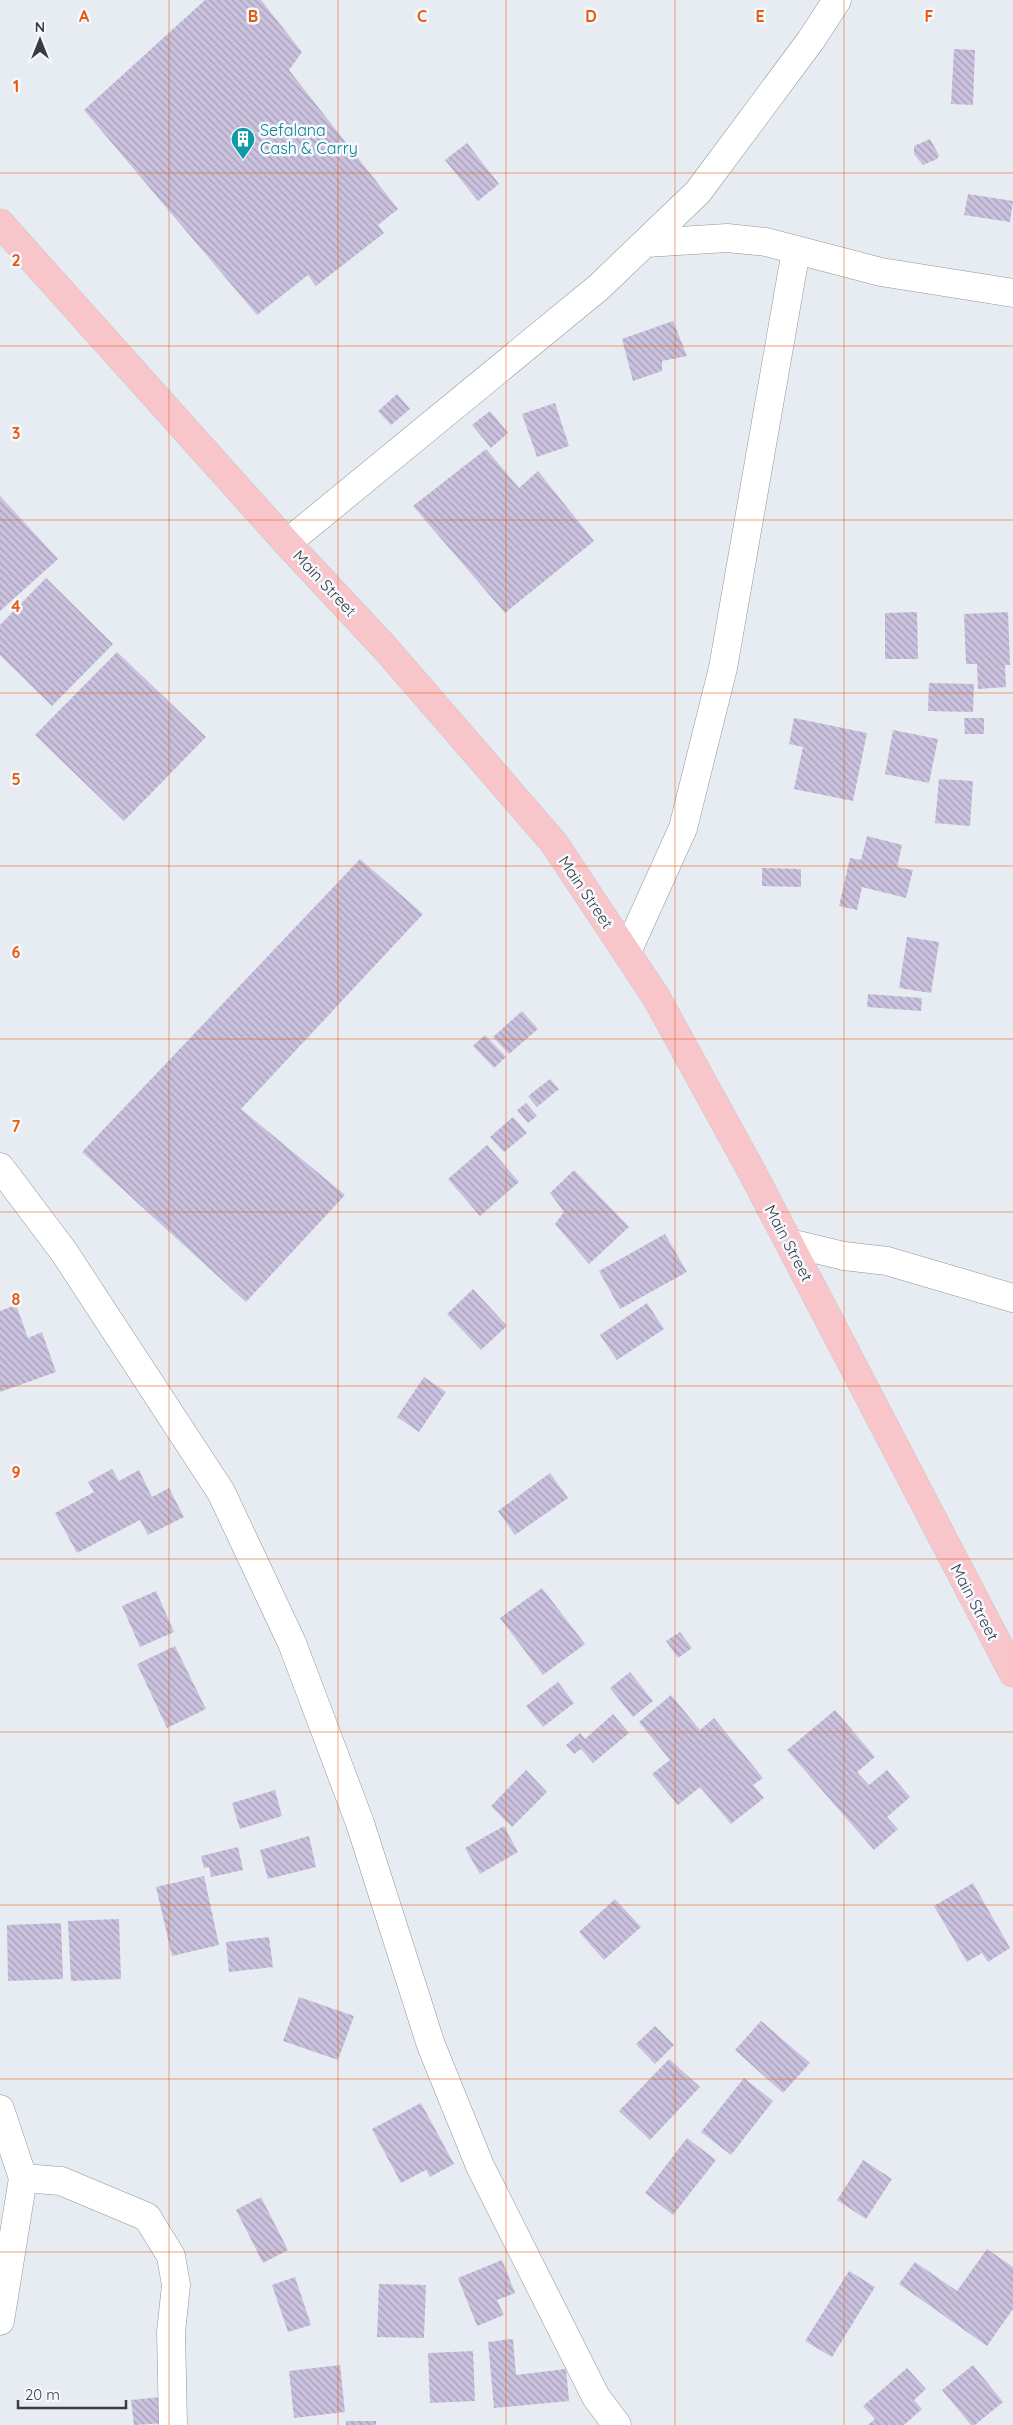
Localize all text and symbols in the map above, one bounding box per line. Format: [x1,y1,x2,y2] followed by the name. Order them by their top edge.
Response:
[79,6,90,26] text: A
[248,6,258,26] text: B
[417,6,427,26] text: C
[585,6,597,26] text: D
[755,6,765,26] text: E
[925,6,934,26] text: F
[15,15,65,65] north arrow
[35,18,45,36] text: N
[13,76,19,96] text: 1
[260,120,358,158] place label: Sefalana Cash & Carry
[230,126,256,160] building icon: Sefalana Cash & Carry
[11,250,21,270] text: 2
[12,423,20,443] text: 3
[289,546,361,620] street label: Main Street
[11,596,21,616] text: 4
[11,769,21,789] text: 5
[554,852,618,932] street label: Main Street
[12,942,21,962] text: 6
[12,1116,21,1136] text: 7
[761,1201,817,1285] street label: Main Street
[12,1289,21,1309] text: 8
[11,1462,21,1482] text: 9
[947,1560,1003,1644] street label: Main Street
[18,2378,125,2410] scale bar
[25,2385,60,2404] text: 20 m

